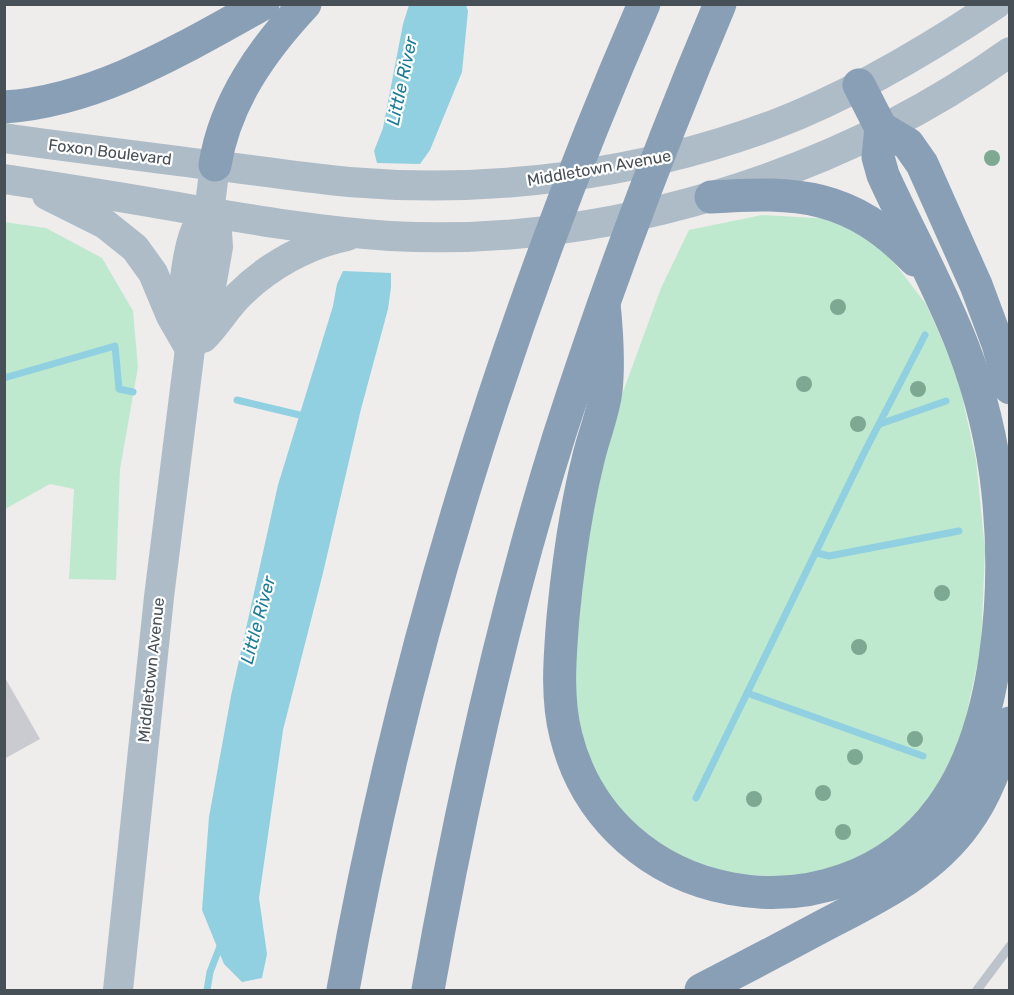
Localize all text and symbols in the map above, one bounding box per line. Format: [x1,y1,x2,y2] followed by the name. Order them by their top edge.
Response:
[382,34,422,127] water label: Little River
[47,135,173,169] street label: Foxon Boulevard
[526,146,672,190] street label: Middletown Avenue
[236,573,281,666] water label: Little River
[134,597,168,743] street label: Middletown Avenue

